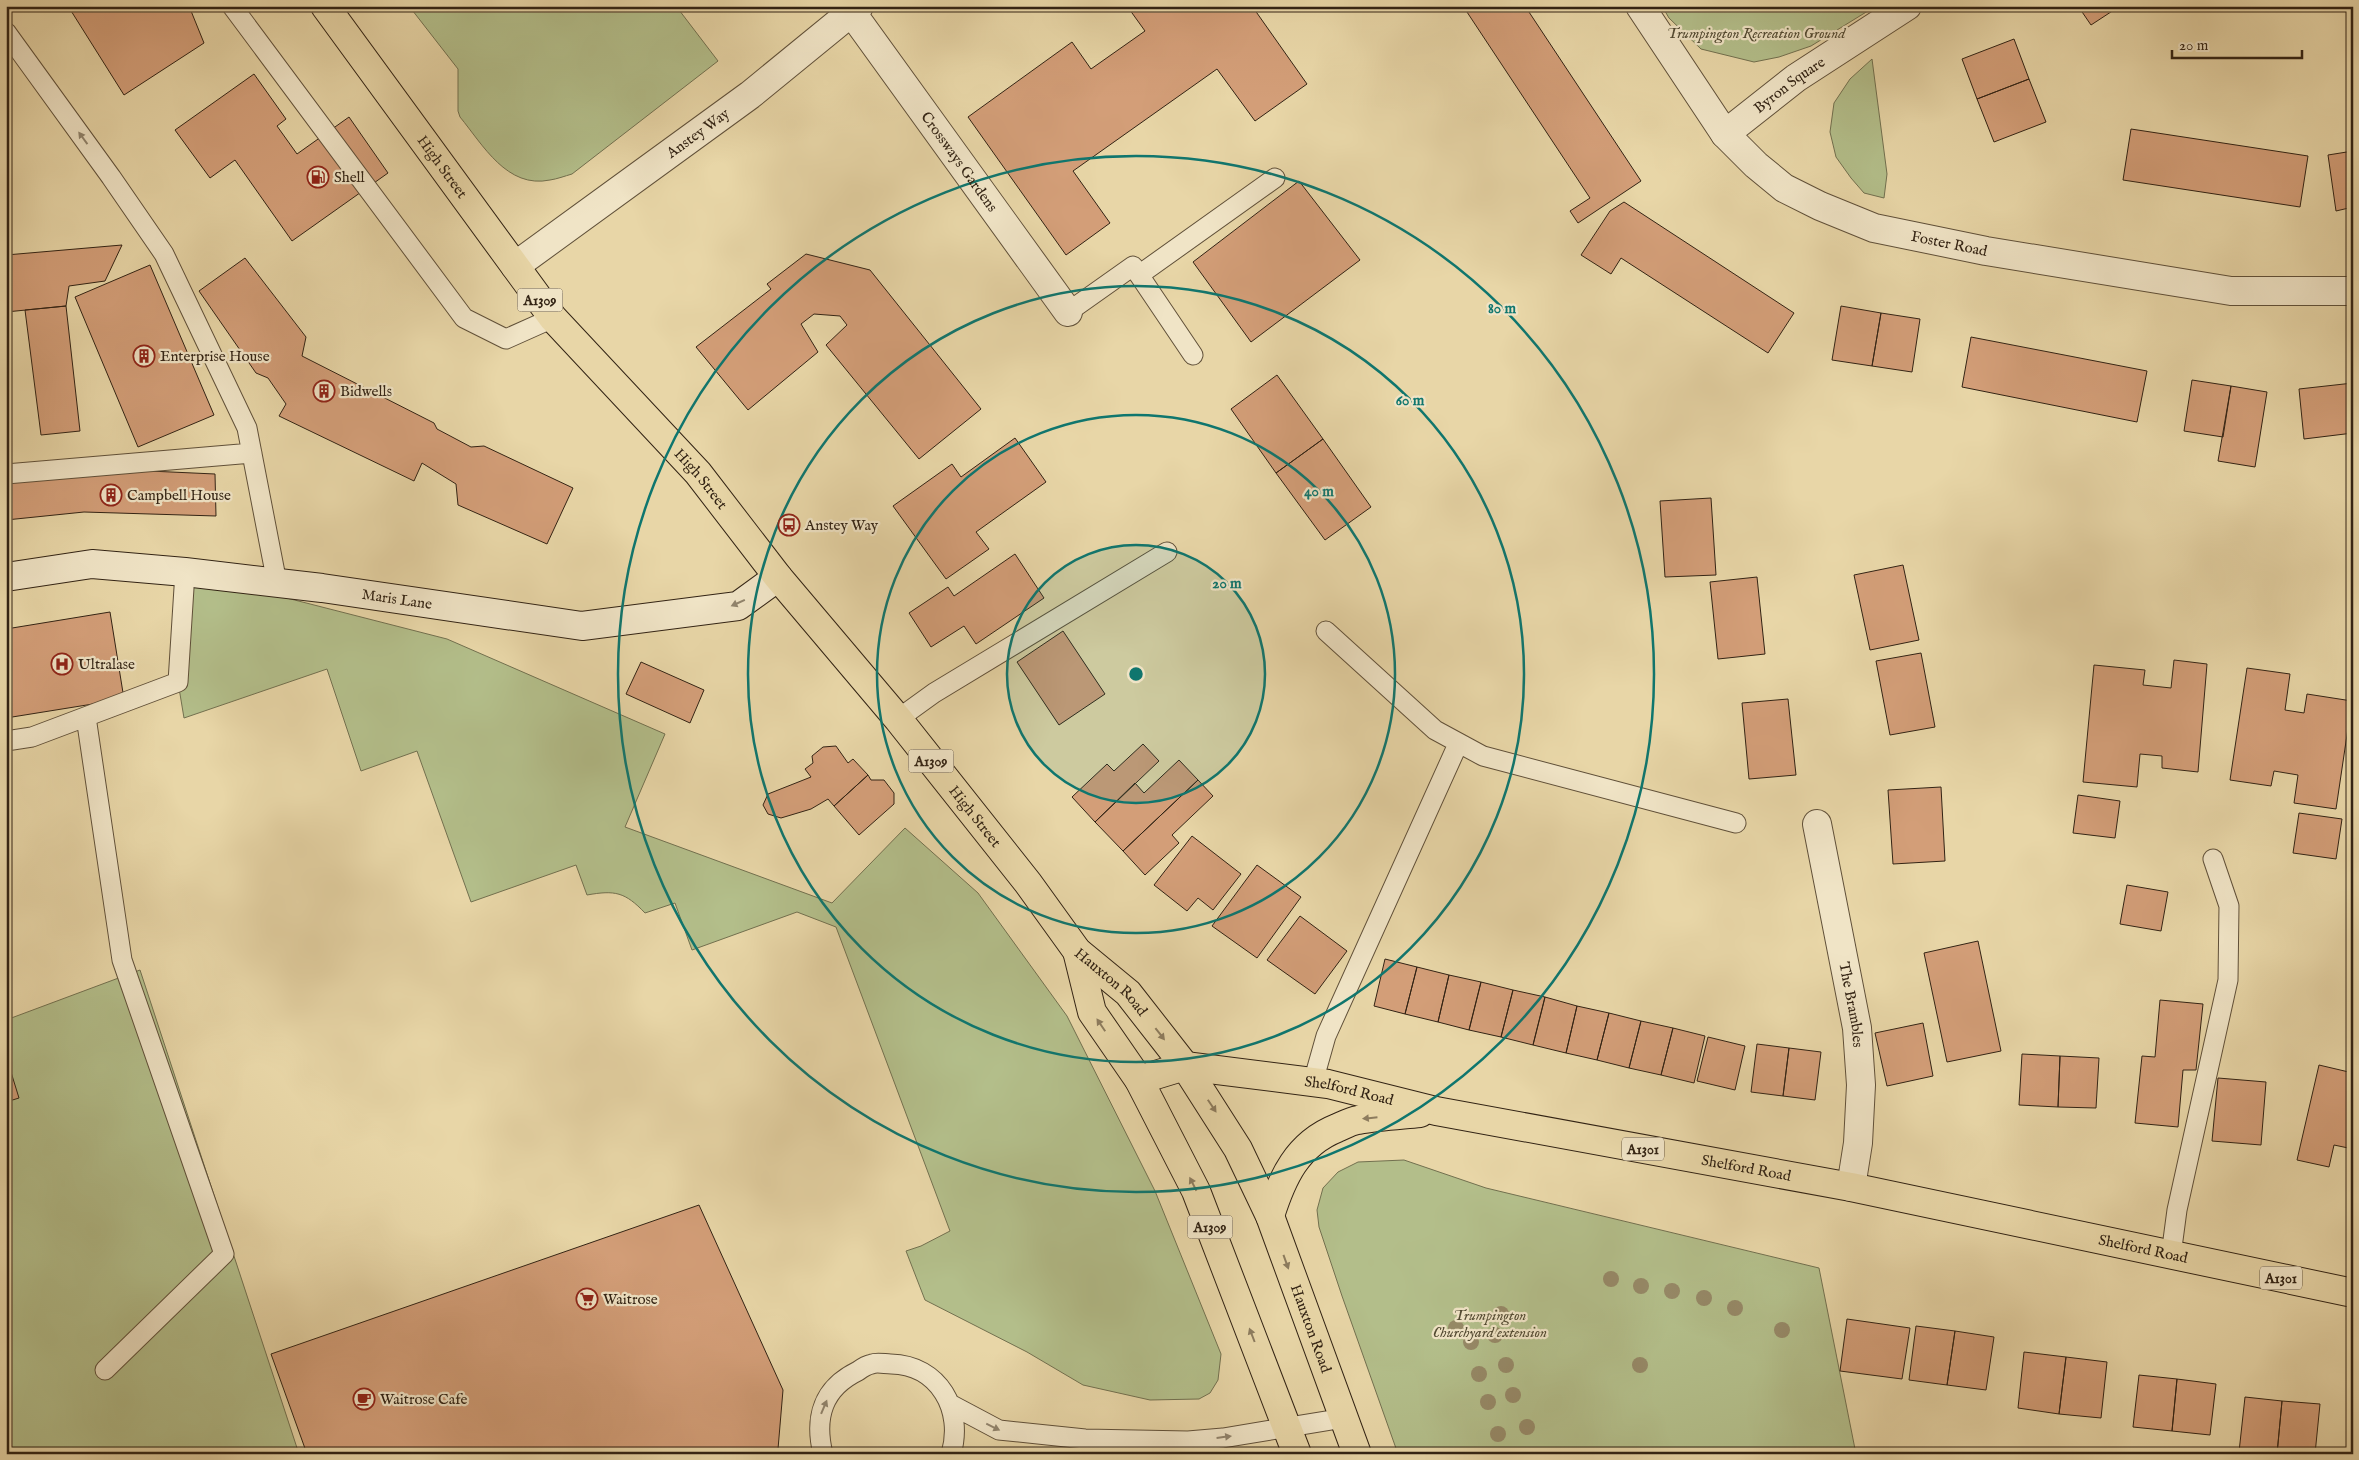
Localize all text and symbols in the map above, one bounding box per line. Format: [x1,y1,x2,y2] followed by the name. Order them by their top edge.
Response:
[1667,24,1846,44] park label: Trumpington Recreation Ground
[2172,28,2302,60] scale bar
[2179,36,2209,55] text: 20 m
[1750,53,1829,118] street label: Byron Square
[662,104,734,163] street label: Anstey Way
[916,108,1002,216] street label: Crossways Gardens
[78,131,88,145] one-way arrow
[413,132,471,202] street label: High Street
[306,165,330,189] fuel station icon: Shell
[334,168,366,187] place label: Shell
[1909,227,1990,261] street label: Foster Road
[518,288,562,312] road number: A1309
[1488,299,1516,318] text: 80 m
[132,344,156,368] building icon: Enterprise House
[160,347,270,366] place label: Enterprise House
[312,379,336,403] building icon: Bidwells
[340,382,392,401] place label: Bidwells
[1396,391,1425,410] text: 60 m
[670,445,731,513] street label: High Street
[1304,482,1334,501] text: 40 m
[99,483,123,507] building icon: Campbell House
[127,486,231,505] place label: Campbell House
[777,513,801,537] bus stop icon: Anstey Way
[804,516,879,535] place label: Anstey Way
[1212,574,1242,593] text: 20 m
[361,585,433,614] street label: Maris Lane
[731,600,745,608] one-way arrow
[50,652,74,676] hospital icon: Ultralase
[78,655,135,674] place label: Ultralase
[1127,665,1145,683] centre of rings
[908,749,954,772] road number: A1309
[944,782,1005,851] street label: High Street
[1070,944,1152,1021] street label: Hauxton Road
[1834,960,1867,1048] street label: The Brambles
[1097,1018,1106,1032] one-way arrow
[1155,1027,1166,1040] one-way arrow
[1303,1072,1396,1110] street label: Shelford Road
[1207,1100,1216,1113] one-way arrow
[1362,1114,1378,1122] one-way arrow
[1622,1138,1664,1160] road number: A1301
[1700,1151,1794,1186] street label: Shelford Road
[1189,1177,1197,1191] one-way arrow
[1188,1216,1232,1238] road number: A1309
[2097,1230,2190,1268] street label: Shelford Road
[1282,1255,1290,1270] one-way arrow
[2260,1266,2302,1290] road number: A1301
[1286,1282,1336,1376] street label: Hauxton Road
[575,1287,599,1311] supermarket icon: Waitrose
[603,1290,658,1309] place label: Waitrose
[1433,1306,1547,1342] park label: Trumpington Churchyard extension
[1248,1327,1256,1342] one-way arrow
[352,1387,376,1411] cafe icon: Waitrose Cafe
[380,1390,468,1409] place label: Waitrose Cafe
[820,1399,828,1414] one-way arrow
[986,1423,1000,1431] one-way arrow
[1216,1433,1232,1441] one-way arrow

